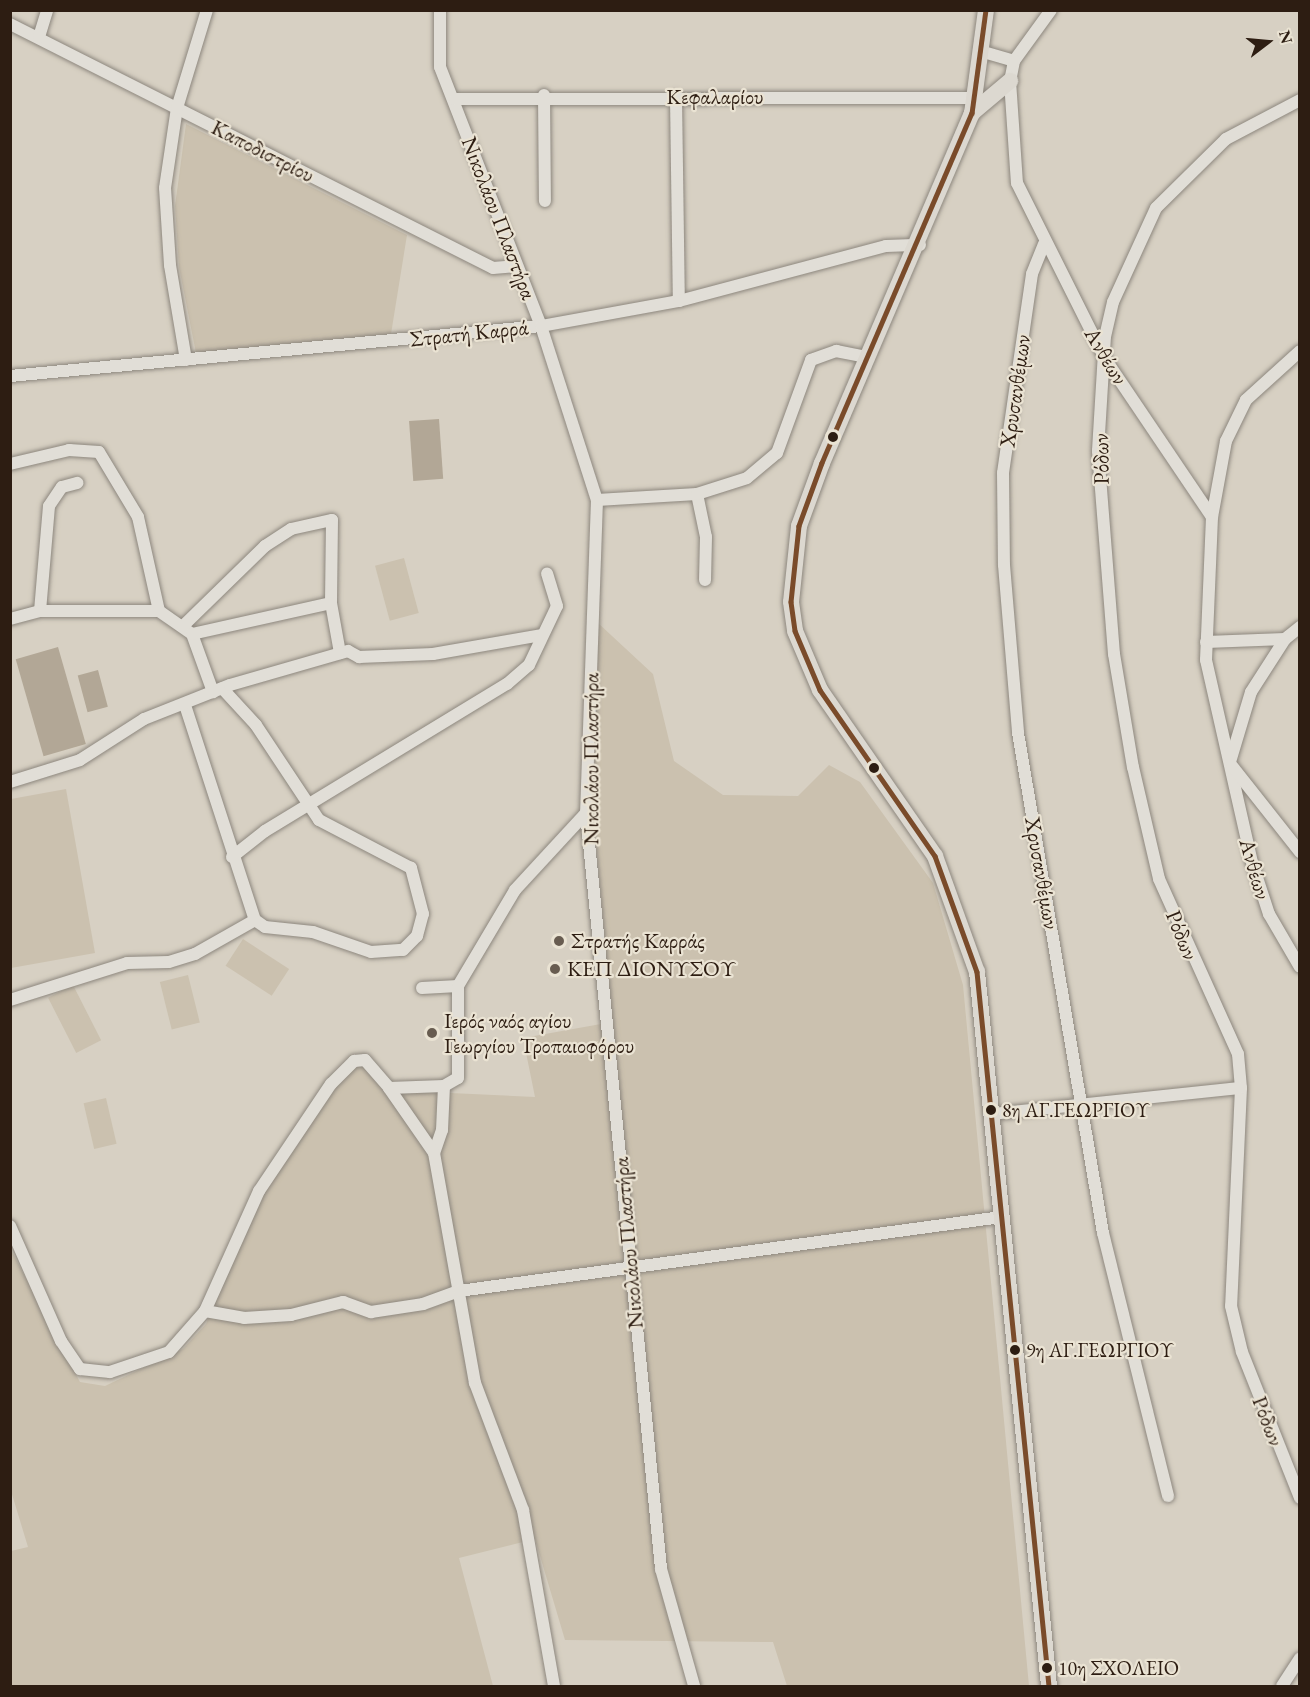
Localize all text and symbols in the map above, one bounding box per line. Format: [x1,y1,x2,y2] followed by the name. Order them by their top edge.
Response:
[1238,12,1298,72] north arrow
[1274,28,1298,46] text: N
[666,84,764,110] street label: Κεφαλαρίου
[207,114,319,188] street label: Καποδιστρίου
[456,133,542,303] street label: Νικολάου Πλαστήρα
[409,314,529,352] street label: Στρατή Καρρά
[1079,323,1133,389] street label: Ανθέων
[994,333,1036,449] street label: Χρυσανθέμων
[827,431,839,443] unlabelled marker
[1087,433,1115,485] street label: Ρόδων
[578,673,604,845] street label: Νικολάου Πλαστήρα
[868,762,880,774] unlabelled marker
[1019,815,1065,931] street label: Χρυσανθέμων
[1234,835,1276,903] street label: Ανθέων
[1160,906,1204,964] street label: Ρόδων
[571,928,705,954] place label: Στρατής Καρράς
[552,934,566,948] marker: Στρατής Καρράς
[567,956,736,982] place label: ΚΕΠ ΔΙΟΝΥΣΟΥ
[548,962,562,976] marker: ΚΕΠ ΔΙΟΝΥΣΟΥ
[444,1007,634,1058] place label: Ιερός ναός αγίου Γεωργίου Τροπαιοφόρου
[425,1026,439,1040] marker: Ιερός ναός αγίου Γεωργίου Τροπαιοφόρου
[1002,1098,1150,1122] place label: 8η ΑΓ.ΓΕΩΡΓΙΟΥ
[985,1104,997,1116] marker: 8η ΑΓ.ΓΕΩΡΓΙΟΥ
[607,1156,649,1330] street label: Νικολάου Πλαστήρα
[1026,1338,1174,1362] place label: 9η ΑΓ.ΓΕΩΡΓΙΟΥ
[1009,1344,1021,1356] marker: 9η ΑΓ.ΓΕΩΡΓΙΟΥ
[1246,1392,1290,1450] street label: Ρόδων
[1058,1656,1179,1680] place label: 10η ΣΧΟΛΕΙΟ
[1041,1662,1053,1674] marker: 10η ΣΧΟΛΕΙΟ

